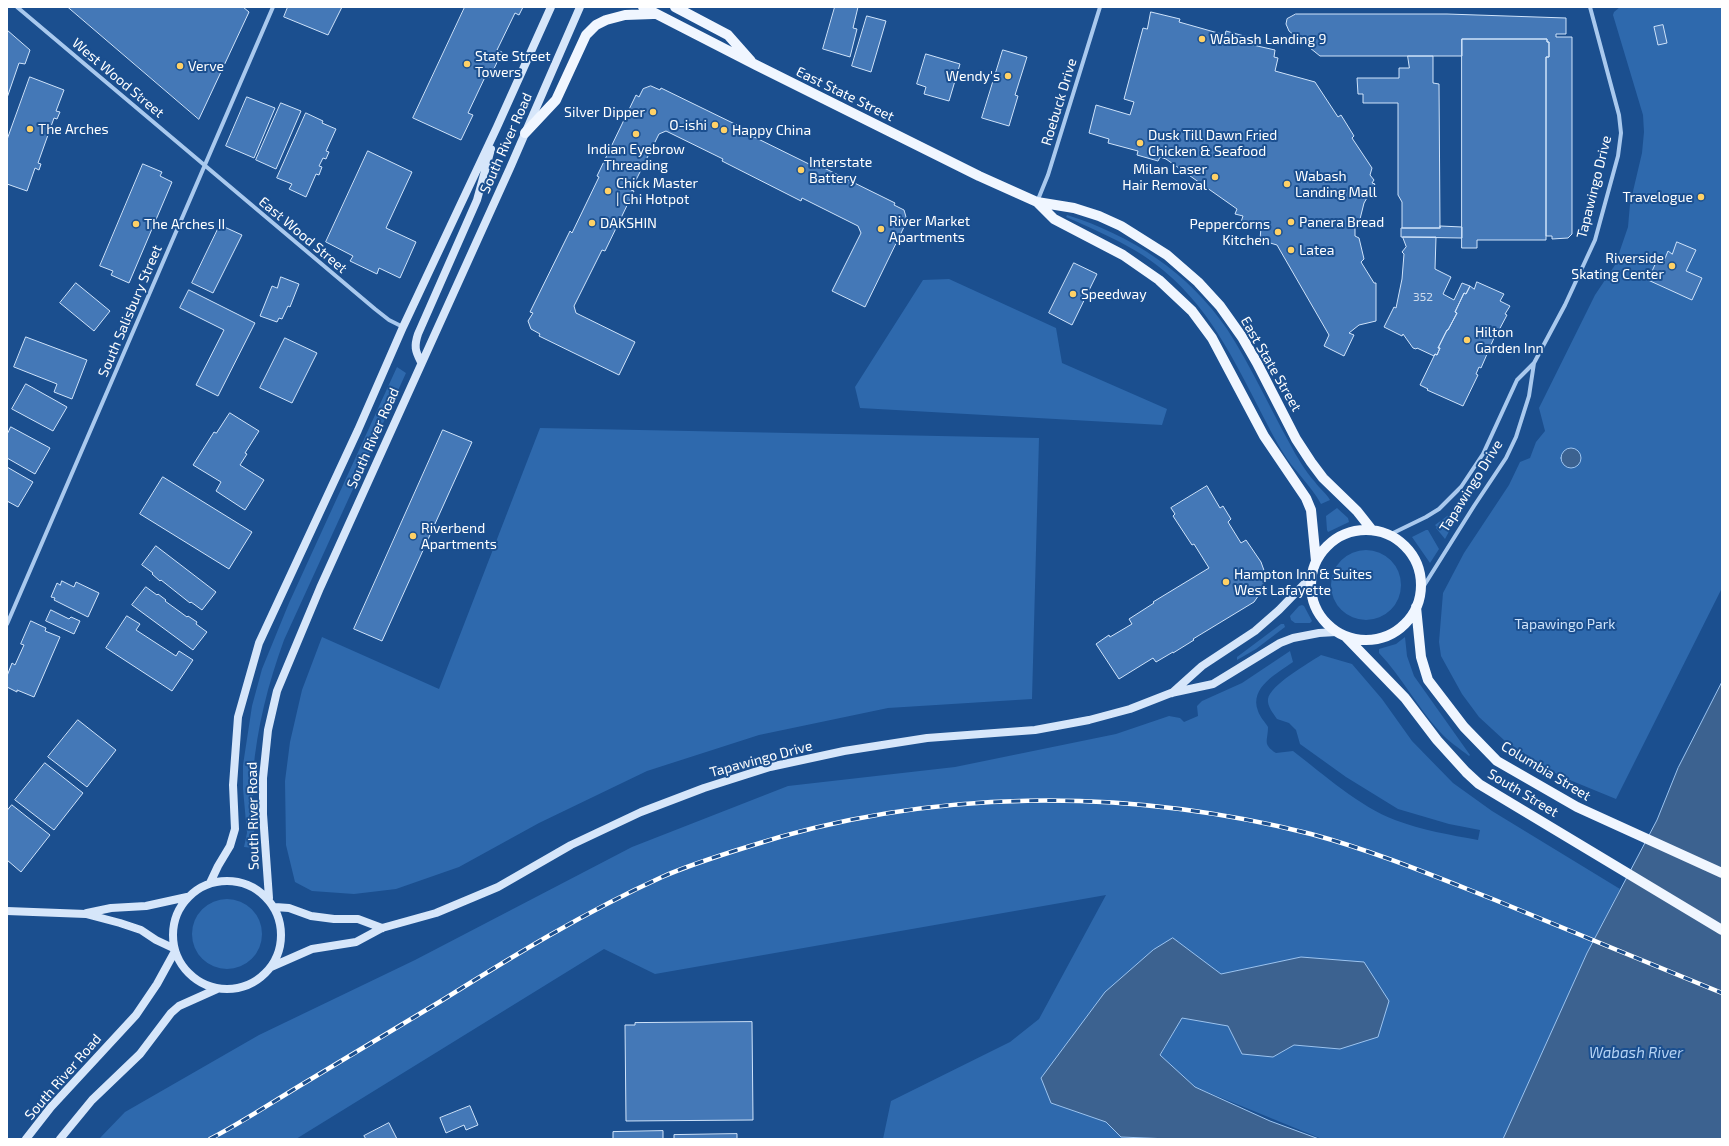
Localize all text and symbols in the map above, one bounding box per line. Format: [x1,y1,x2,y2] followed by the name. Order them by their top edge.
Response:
[1210,31,1326,47] place label: Wabash Landing 9
[1197,34,1207,44] marker: Wabash Landing 9
[69,35,167,121] street label: West Wood Street
[475,48,551,80] place label: State Street Towers
[1038,56,1080,148] street label: Roebuck Drive
[188,58,224,74] place label: Verve
[462,59,472,69] marker: State Street Towers
[175,61,185,71] marker: Verve
[793,63,897,125] street label: East State Street
[946,68,1000,84] place label: Wendy's
[1003,71,1013,81] marker: Wendy's
[476,90,536,196] street label: South River Road
[564,104,645,120] place label: Silver Dipper
[648,107,658,117] marker: Silver Dipper
[669,117,707,133] place label: O-ishi
[710,120,720,130] marker: O-ishi
[38,121,109,137] place label: The Arches
[732,122,811,138] place label: Happy China
[25,124,35,134] marker: The Arches
[719,125,729,135] marker: Happy China
[1148,127,1277,160] place label: Dusk Till Dawn Fried Chicken & Seafood
[631,129,641,139] marker: Indian Eyebrow Threading
[1573,134,1615,240] street label: Tapawingo Drive
[1135,138,1145,148] marker: Dusk Till Dawn Fried Chicken & Seafood
[587,141,685,174] place label: Indian Eyebrow Threading
[809,154,872,186] place label: Interstate Battery
[1122,161,1207,194] place label: Milan Laser Hair Removal
[796,165,806,175] marker: Interstate Battery
[1295,168,1377,200] place label: Wabash Landing Mall
[1210,172,1220,182] marker: Milan Laser Hair Removal
[616,175,698,208] place label: Chick Master | Chi Hotpot
[1282,179,1292,189] marker: Wabash Landing Mall
[603,186,613,196] marker: Chick Master | Chi Hotpot
[1623,189,1693,205] place label: Travelogue
[1696,192,1706,202] marker: Travelogue
[255,193,351,277] street label: East Wood Street
[889,213,970,246] place label: River Market Apartments
[1299,214,1384,230] place label: Panera Bread
[600,215,657,231] place label: DAKSHIN
[144,216,225,232] place label: The Arches II
[1190,216,1270,248] place label: Peppercorns Kitchen
[1286,217,1296,227] marker: Panera Bread
[587,218,597,228] marker: DAKSHIN
[131,219,141,229] marker: The Arches II
[876,224,886,234] marker: River Market Apartments
[1273,227,1283,237] marker: Peppercorns Kitchen
[1299,242,1334,258] place label: Latea
[95,243,165,379] street label: South Salisbury Street
[1286,245,1296,255] marker: Latea
[1571,250,1664,282] place label: Riverside Skating Center
[1667,261,1677,271] marker: Riverside Skating Center
[1081,286,1147,302] place label: Speedway
[1068,289,1078,299] marker: Speedway
[1413,290,1433,304] house number: 352
[1237,314,1305,414] street label: East State Street
[1475,324,1544,356] place label: Hilton Garden Inn
[1462,335,1472,345] marker: Hilton Garden Inn
[343,385,403,491] street label: South River Road
[1436,437,1506,535] street label: Tapawingo Drive
[421,520,497,552] place label: Riverbend Apartments
[408,531,418,541] marker: Riverbend Apartments
[1234,566,1372,598] place label: Hampton Inn & Suites West Lafayette
[1221,577,1231,587] marker: Hampton Inn & Suites West Lafayette
[1515,616,1615,632] park label: Tapawingo Park
[708,737,814,781] street label: Tapawingo Drive
[1498,738,1594,804] street label: Columbia Street
[244,762,262,870] street label: South River Road
[1485,765,1561,821] street label: South Street
[21,1031,105,1123] street label: South River Road
[1589,1044,1683,1062] water label: Wabash River

